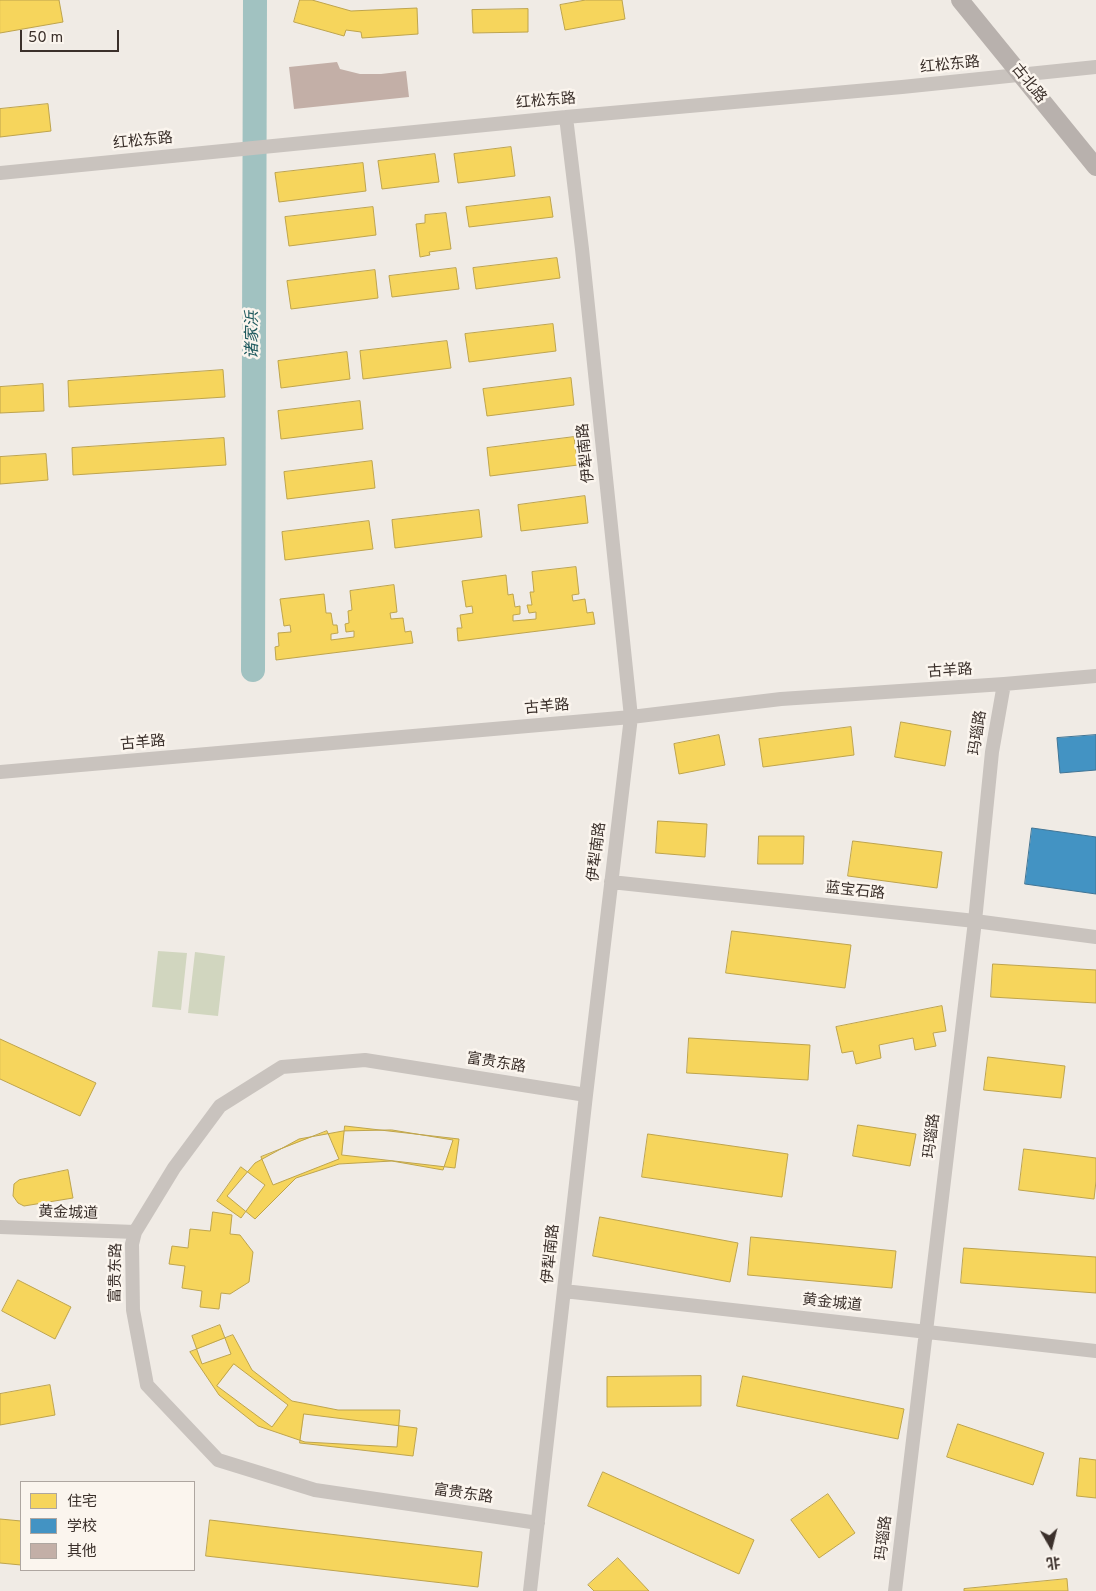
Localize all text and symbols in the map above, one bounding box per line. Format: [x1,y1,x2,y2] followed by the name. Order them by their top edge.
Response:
[22,20,121,52] scale bar
[28,29,63,48] text: 50 m
[919,54,981,78] street label: 红松东路
[1007,61,1049,107] street label: 古北路
[515,90,577,114] street label: 红松东路
[112,130,174,154] street label: 红松东路
[244,311,264,359] water label: 诸家浜
[575,422,599,484] street label: 伊犁南路
[927,661,973,683] street label: 古羊路
[524,697,570,719] street label: 古羊路
[967,709,991,757] street label: 玛瑙路
[120,733,166,755] street label: 古羊路
[585,821,611,883] street label: 伊犁南路
[824,880,886,904] street label: 蓝宝石路
[465,1050,527,1078] street label: 富贵东路
[921,1113,945,1159] street label: 玛瑙路
[38,1204,98,1224] street label: 黄金城道
[540,1223,564,1285] street label: 伊犁南路
[107,1243,127,1303] street label: 富贵东路
[801,1292,863,1316] street label: 黄金城道
[20,1481,195,1571] legend
[432,1482,494,1508] street label: 富贵东路
[67,1493,97,1512] text: 住宅
[873,1515,897,1561] street label: 玛瑙路
[67,1518,97,1537] text: 学校
[1026,1521,1076,1571] north arrow
[67,1543,97,1562] text: 其他
[1045,1552,1061,1571] text: 北

